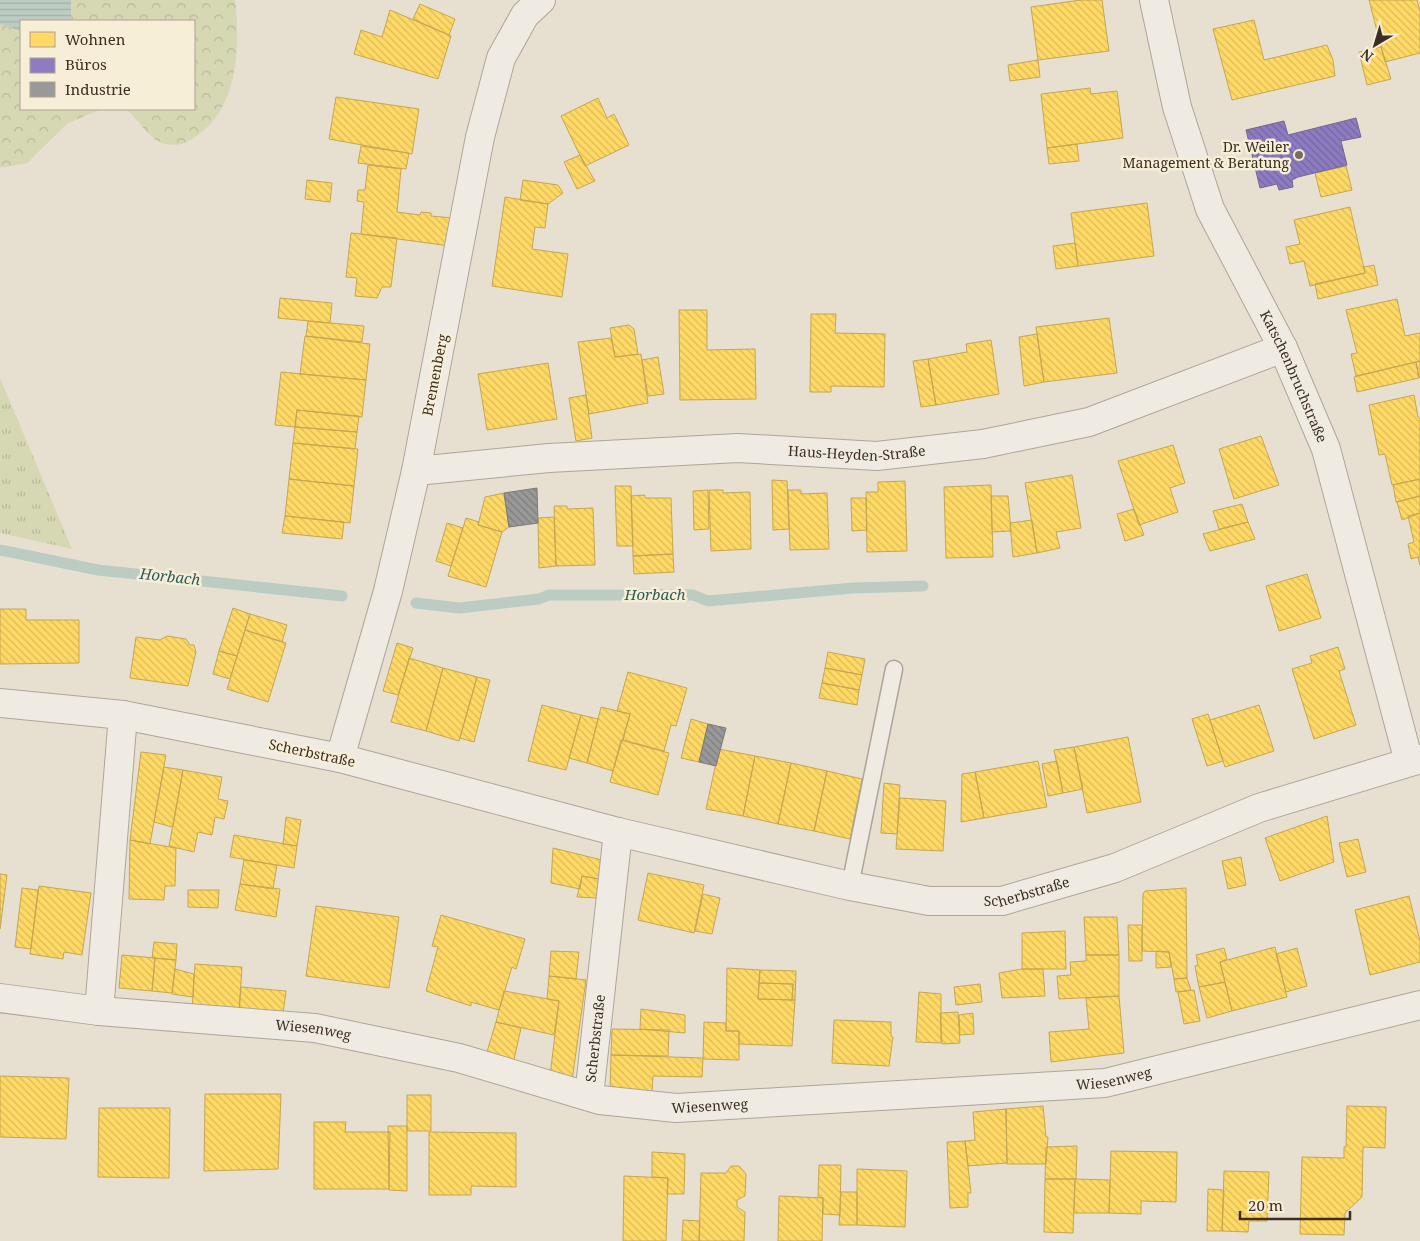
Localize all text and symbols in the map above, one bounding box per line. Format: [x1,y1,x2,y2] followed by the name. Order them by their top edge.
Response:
[20,20,195,110] legend
[1350,20,1400,70] north arrow
[65,29,126,49] text: Wohnen
[1356,45,1377,67] text: N
[65,54,107,74] text: Büros
[65,79,131,99] text: Industrie
[1122,137,1289,172] place label: Dr. Weiler Management & Beratung
[1293,149,1305,161] marker: Dr. Weiler Management & Beratung
[1256,307,1332,445] street label: Katschenbruchstraße
[417,332,452,418] street label: Bremenberg
[788,441,927,465] street label: Haus-Heyden-Straße
[138,563,201,589] water label: Horbach
[624,584,685,604] water label: Horbach
[267,734,357,771] street label: Scherbstraße
[984,872,1072,911] street label: Scherbstraße
[581,993,609,1083] street label: Scherbstraße
[275,1015,354,1044] street label: Wiesenweg
[1075,1062,1154,1094] street label: Wiesenweg
[671,1094,749,1117] street label: Wiesenweg
[1240,1188,1350,1220] scale bar
[1248,1195,1283,1215] text: 20 m

